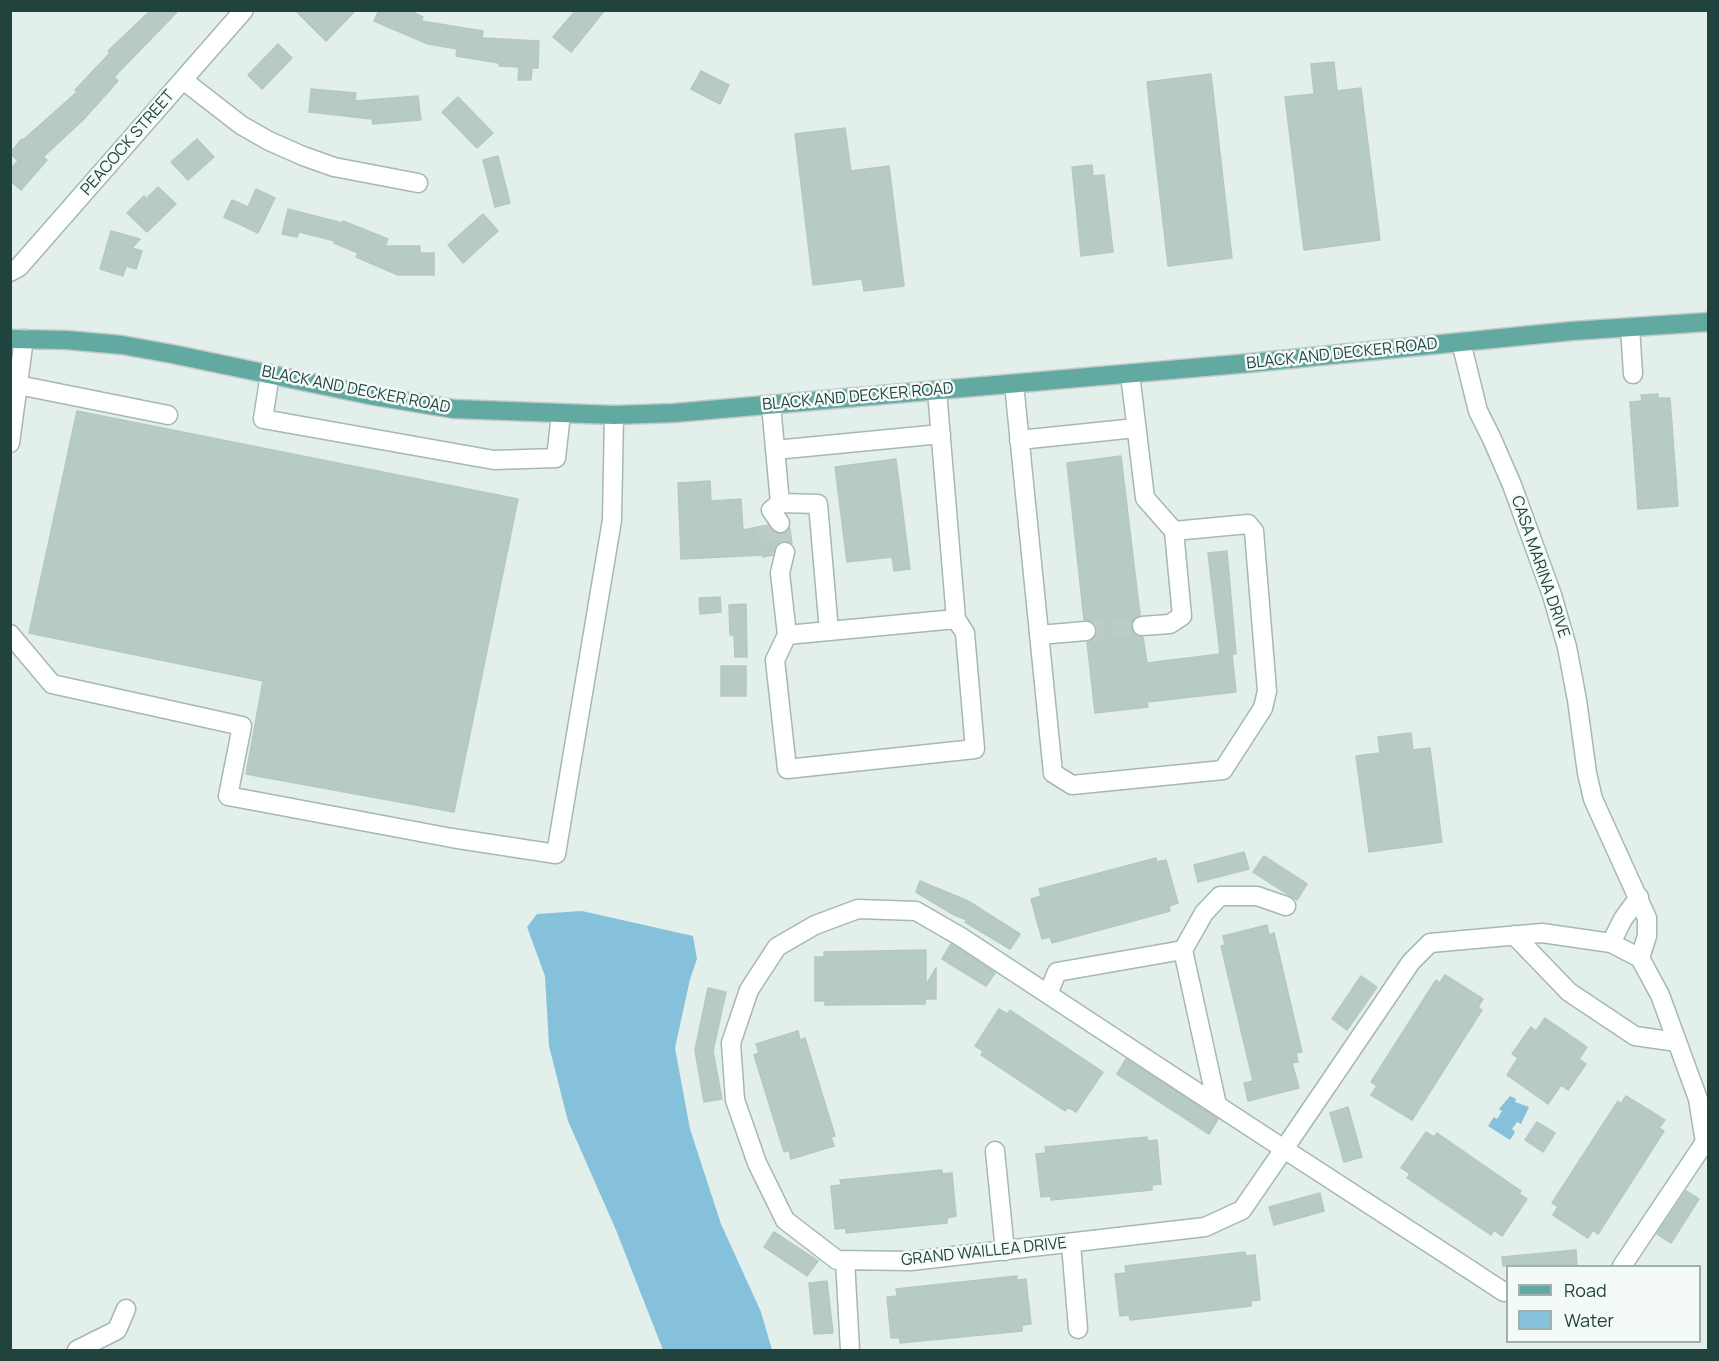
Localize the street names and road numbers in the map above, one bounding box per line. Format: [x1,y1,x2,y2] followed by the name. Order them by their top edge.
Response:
[77,86,179,200] street label: PEACOCK STREET
[1246,334,1438,374] street label: BLACK AND DECKER ROAD
[260,362,452,418] street label: BLACK AND DECKER ROAD
[762,379,954,415] street label: BLACK AND DECKER ROAD
[1507,493,1573,641] street label: CASA MARINA DRIVE
[900,1234,1068,1270] street label: GRAND WAILLEA DRIVE

